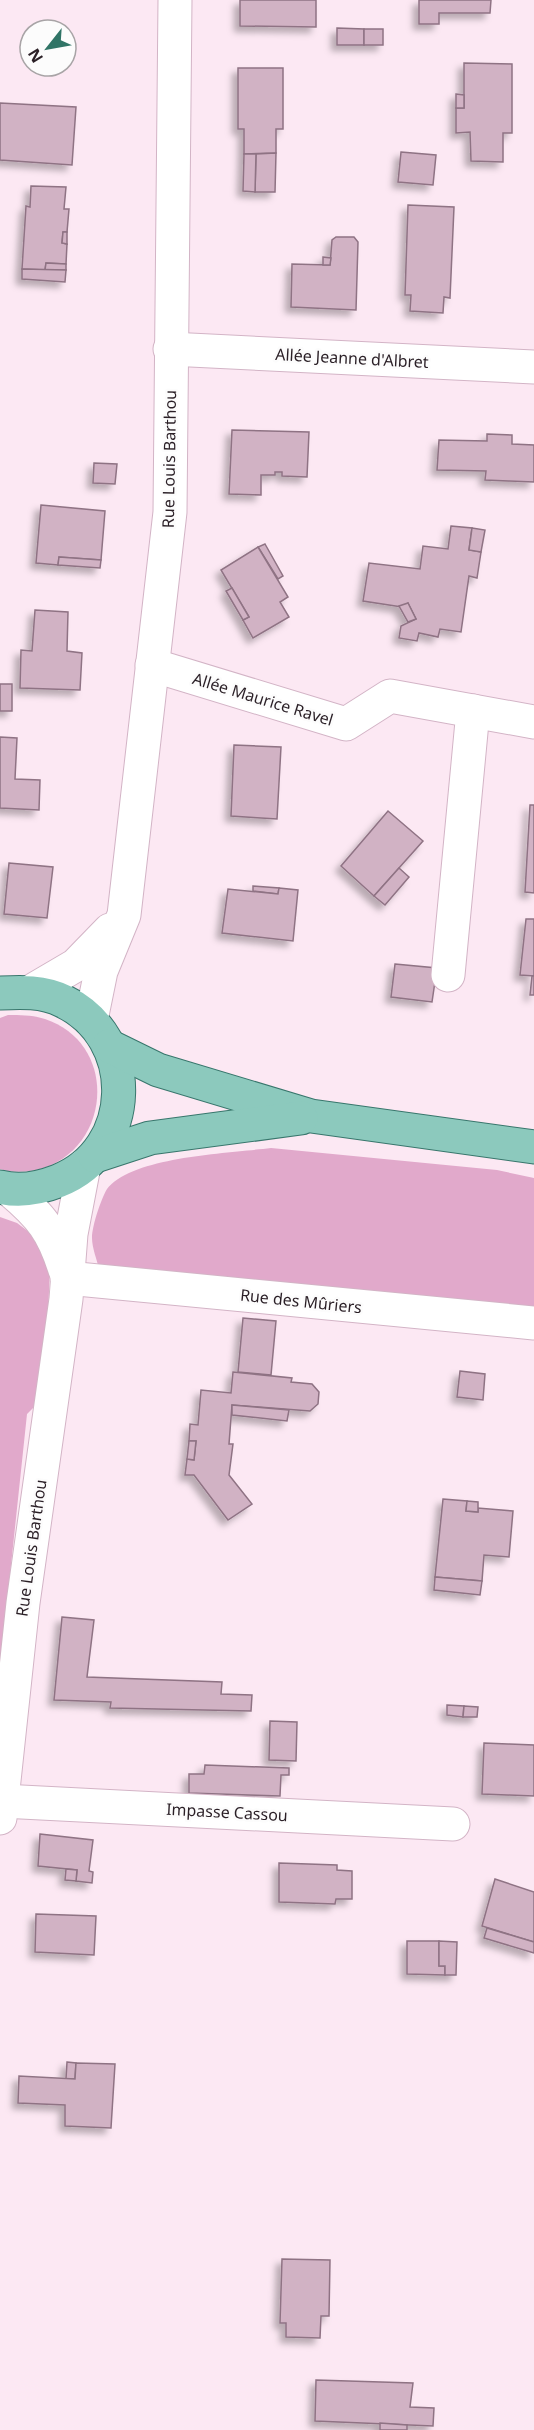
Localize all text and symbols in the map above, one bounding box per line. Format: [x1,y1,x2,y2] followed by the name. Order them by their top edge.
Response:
[18,18,78,78] north arrow
[22,44,48,67] text: N
[275,343,429,373] street label: Allée Jeanne d'Albret
[157,390,181,528] street label: Rue Louis Barthou
[190,667,336,731] street label: Allée Maurice Ravel
[239,1284,363,1318] street label: Rue des Mûriers
[10,1478,52,1618] street label: Rue Louis Barthou
[166,1798,288,1826] street label: Impasse Cassou

